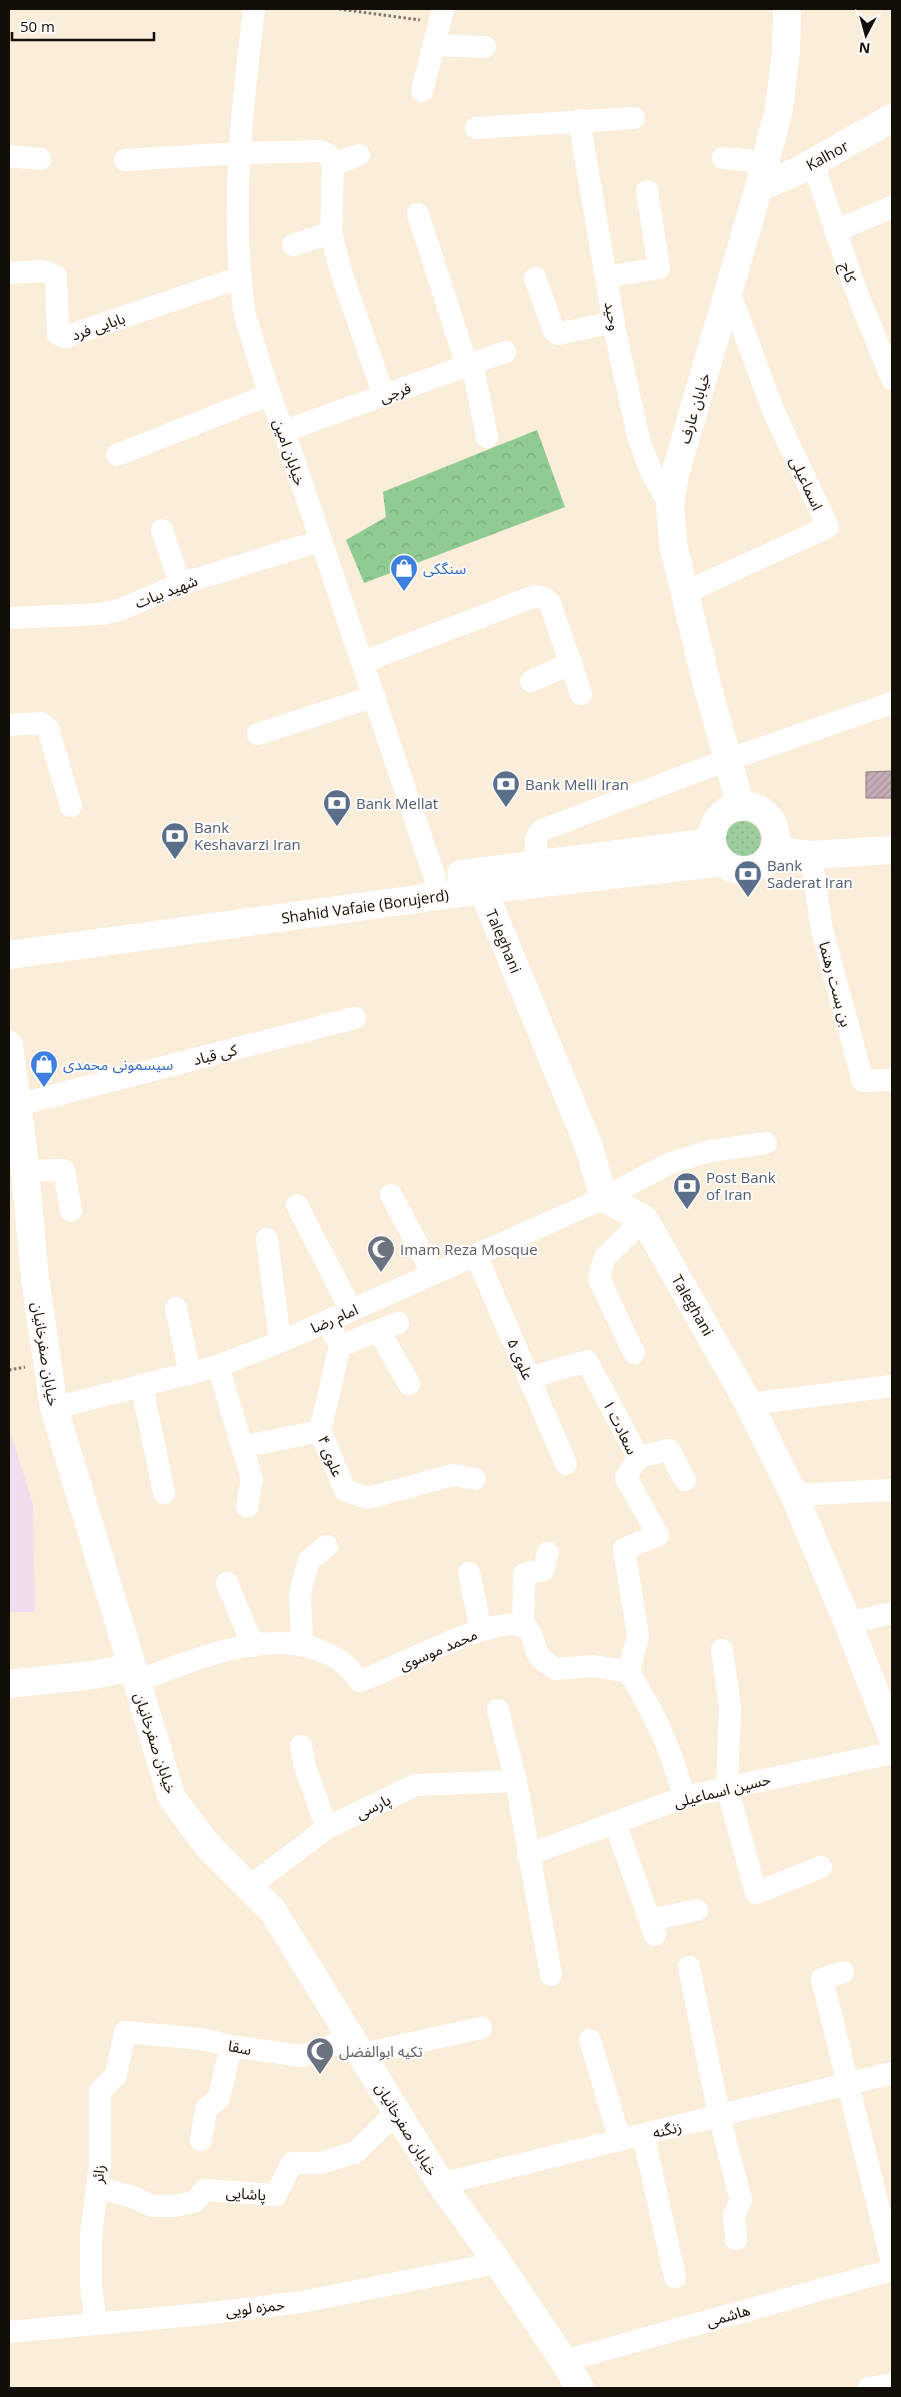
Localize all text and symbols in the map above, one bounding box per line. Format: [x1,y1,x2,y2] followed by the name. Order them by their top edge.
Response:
[12,10,155,42] scale bar
[841,10,891,60] north arrow
[20,16,55,36] text: 50 m
[858,38,871,58] text: N
[802,135,852,175] street label: Kalhor
[833,259,862,287] street label: کاج
[601,300,625,332] street label: وحید
[68,307,128,345] street label: بابایی فرد
[674,370,714,446] street label: خیابان عارف
[377,377,414,407] street label: فرجی
[269,416,311,488] street label: خیابان امین
[786,453,828,513] street label: اسماعیلی
[389,553,419,592] shop icon: سنگکی
[423,558,466,578] place label: سنگکی
[132,570,200,612] street label: شهید بیات
[491,769,521,808] bank icon: Bank Melli Iran
[525,774,629,794] place label: Bank Melli Iran
[322,788,352,827] bank icon: Bank Mellat
[356,793,438,813] place label: Bank Mellat
[194,817,301,854] place label: Bank Keshavarzi Iran
[160,821,190,860] bank icon: Bank Keshavarzi Iran
[767,855,853,892] place label: Bank Saderat Iran
[733,859,763,898] bank icon: Bank Saderat Iran
[280,884,450,928] street label: Shahid Vafaie (Borujerd)
[482,906,526,976] street label: Taleghani
[815,939,857,1029] street label: بن بست رهنما
[191,1039,240,1069] street label: کی قباد
[29,1049,59,1088] shop icon: سیسمونی محمدی
[63,1054,174,1074] place label: سیسمونی محمدی
[706,1167,776,1204] place label: Post Bank of Iran
[672,1171,702,1210] bank icon: Post Bank of Iran
[366,1234,396,1273] mosque icon: Imam Reza Mosque
[400,1239,538,1259] place label: Imam Reza Mosque
[667,1271,719,1339] street label: Taleghani
[307,1299,362,1339] street label: امام رضا
[28,1301,64,1408] street label: خیابان صفرخانیان
[503,1335,539,1383] street label: علوی ۵
[599,1396,643,1458] street label: سعادت ۱
[314,1432,348,1480] street label: علوی ۴
[396,1624,480,1674] street label: محمد موسوی
[130,1690,182,1796] street label: خیابان صفرخانیان
[672,1768,773,1812] street label: حسین اسماعیلی
[352,1789,394,1824] street label: پارسی
[227,2035,254,2059] street label: سقا
[305,2036,335,2075] mosque icon: تکیه ابوالفضل
[339,2041,423,2061] place label: تکیه ابوالفضل
[371,2079,443,2179] street label: خیابان صفرخانیان
[650,2116,684,2142] street label: زنگنه
[87,2164,109,2185] street label: زائر
[225,2182,267,2206] street label: پاشایی
[224,2293,286,2321] street label: حمزه لویی
[704,2299,752,2331] street label: هاشمی

